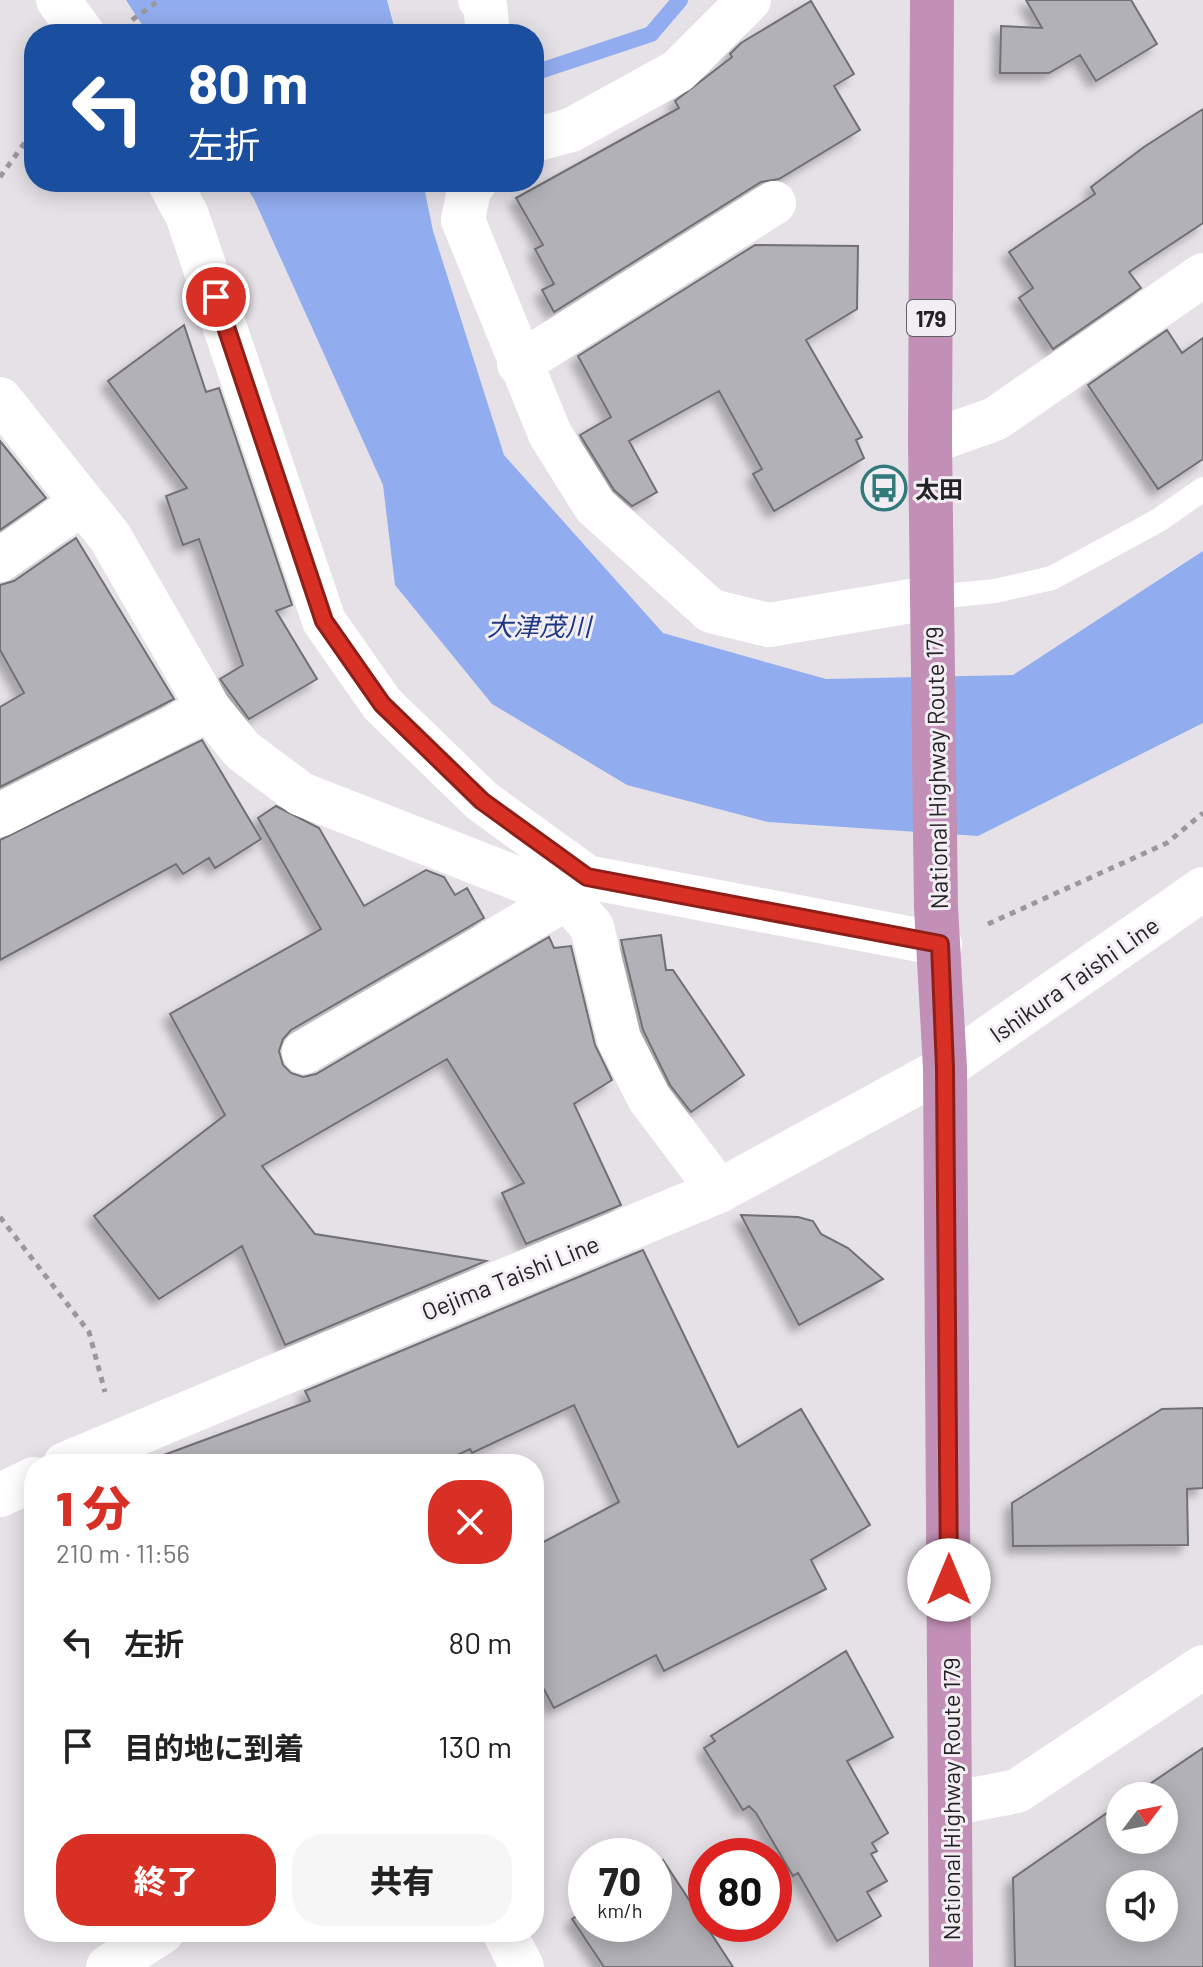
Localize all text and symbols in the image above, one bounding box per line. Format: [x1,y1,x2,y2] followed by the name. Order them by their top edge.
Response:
[188,48,308,115] text: 80 m
[56,56,160,160] icon: left
[188,122,260,165] text: 左折
[182,263,250,331] pin
[194,275,238,319] icon: arrive
[907,300,955,336] road number: 179
[860,464,908,512] bus stop icon: 太田
[915,474,963,503] place label: 太田
[487,610,594,641] water label: 大津茂川
[919,626,953,910] street label: National Highway Route 179
[984,910,1164,1048] street label: Ishikura Taishi Line
[417,1228,603,1326] street label: Oejima Taishi Line
[56,1478,131,1536] text: 1 分
[428,1480,512,1564] button: close
[56,1537,190,1568] text: 210 m · 11:56
[907,1538,991,1622] position arrow
[56,1620,100,1664] icon: left
[449,1624,512,1660] text: 80 m
[124,1625,184,1661] text: 左折
[936,1657,965,1941] street label: National Highway Route 179
[56,1724,100,1768] icon: arrive
[438,1728,512,1764] text: 130 m
[124,1729,304,1765] text: 目的地に到着
[1106,1782,1178,1854] north arrow
[1106,1782,1178,1942] map controls
[56,1834,276,1926] button: 終了
[292,1834,512,1926] button: 共有
[688,1838,792,1942] speed limit sign: 80
[599,1856,641,1904] text: 70
[1106,1870,1178,1942] button: sound
[597,1898,643,1922] text: km/h

